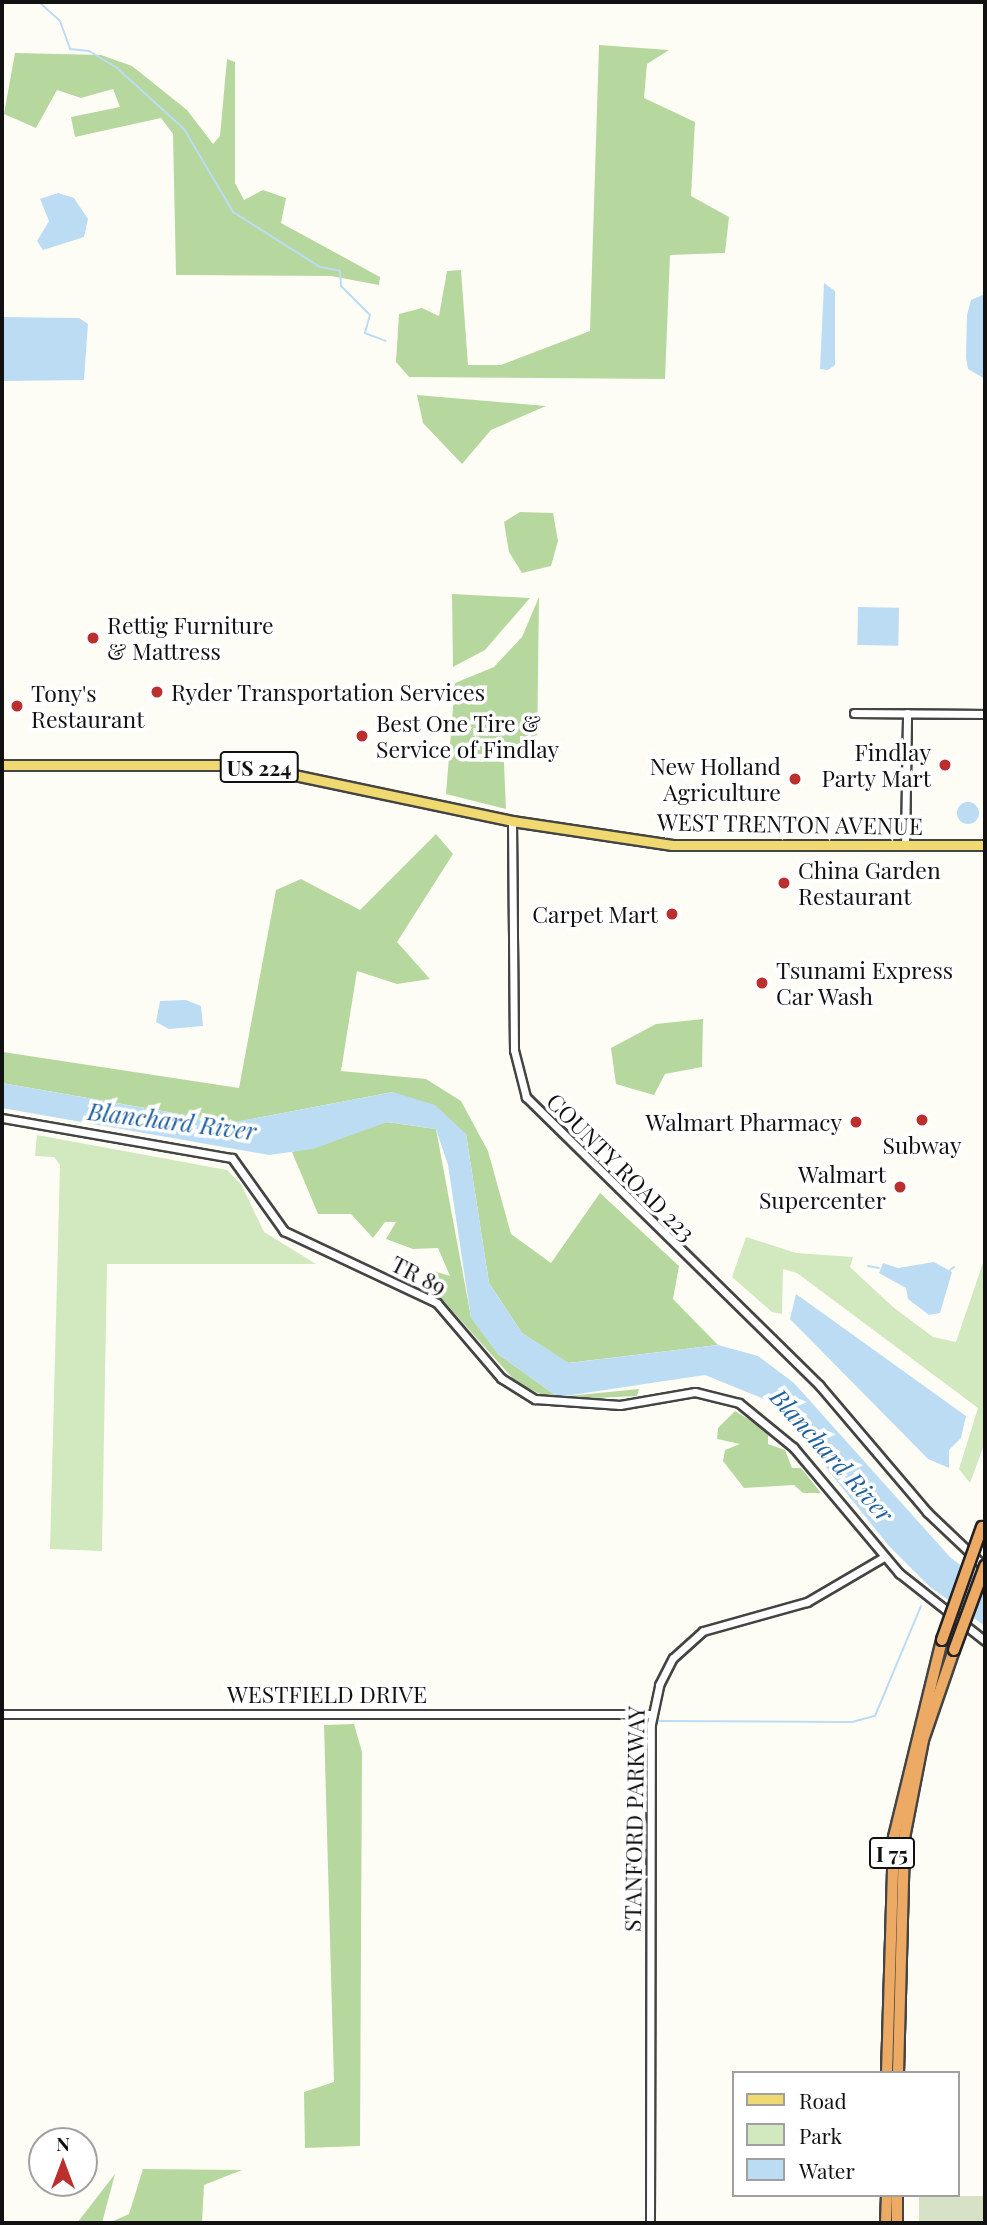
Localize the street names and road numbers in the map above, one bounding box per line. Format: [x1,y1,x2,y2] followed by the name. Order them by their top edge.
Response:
[219,750,299,784] road number: US 224
[656,808,924,840] street label: WEST TRENTON AVENUE
[541,1087,701,1247] street label: COUNTY ROAD 223
[387,1249,451,1301] street label: TR 89
[227,1680,427,1708] street label: WESTFIELD DRIVE
[618,1706,650,1932] street label: STANFORD PARKWAY
[868,1836,917,1870] road number: I 75

